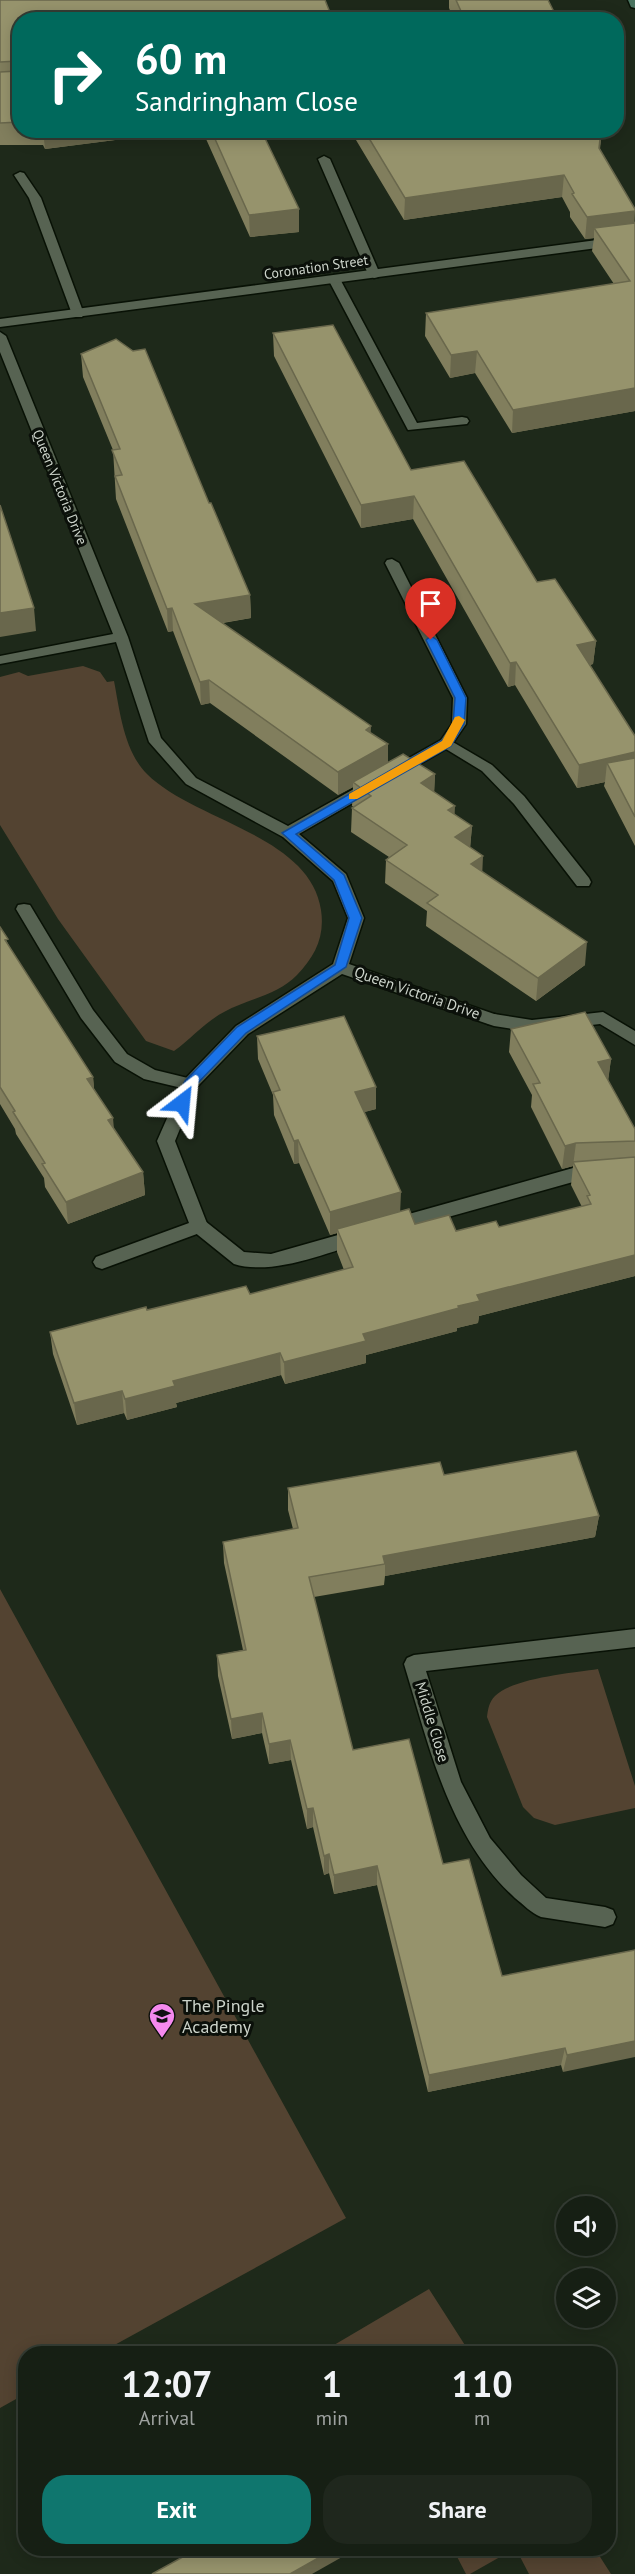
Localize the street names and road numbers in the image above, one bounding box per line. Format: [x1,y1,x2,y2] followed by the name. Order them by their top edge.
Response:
[263,251,370,283] street label: Coronation Street
[29,427,91,547] street label: Queen Victoria Drive
[352,962,482,1023] street label: Queen Victoria Drive
[411,1679,454,1764] street label: Middle Close

